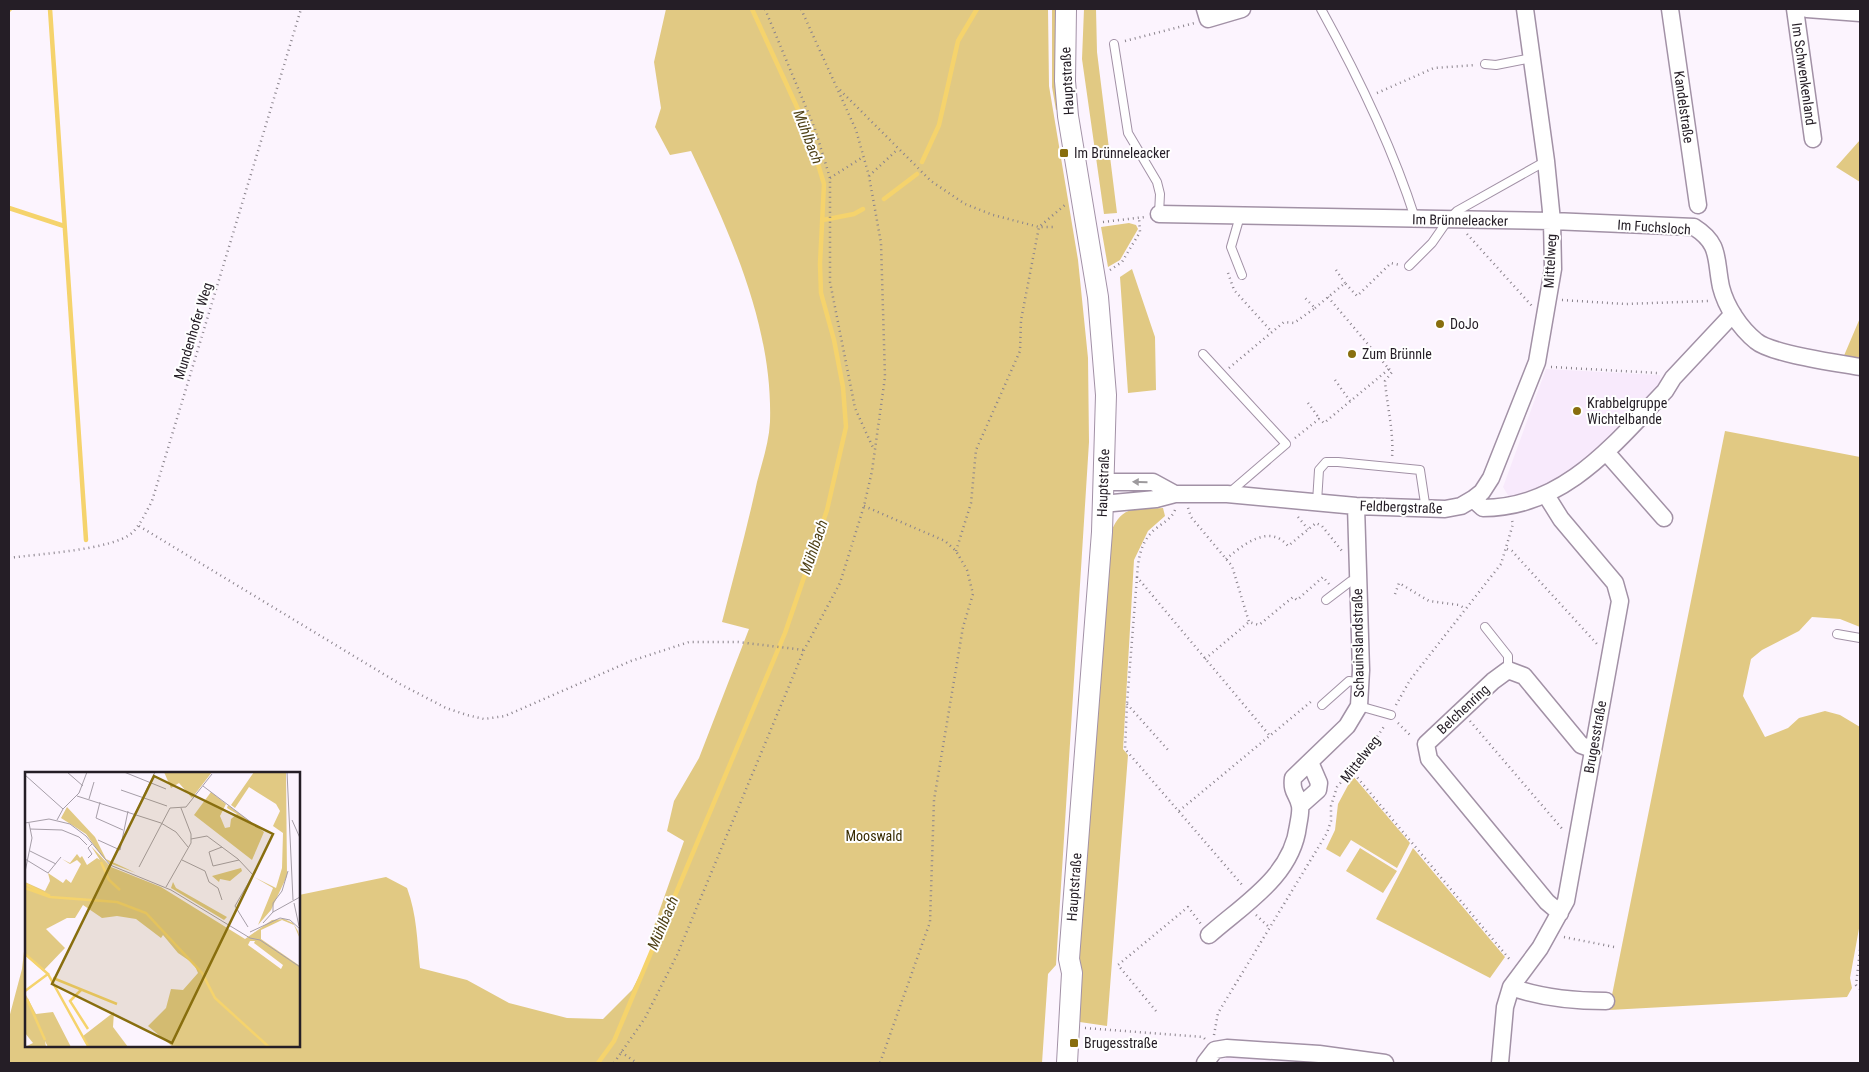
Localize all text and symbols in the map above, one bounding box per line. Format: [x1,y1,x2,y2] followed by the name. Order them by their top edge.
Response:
[1789,22,1819,126] street label: Im Schwenkenland
[1057,46,1077,116] street label: Hauptstraße
[1671,70,1697,145] street label: Kandelstraße
[790,107,826,167] water label: Mühlbach
[1074,145,1170,161] place label: Im Brünneleacker
[1058,147,1070,159] marker: Im Brünneleacker
[1412,211,1508,229] street label: Im Brünneleacker
[1617,216,1691,238] street label: Im Fuchsloch
[1541,233,1559,289] street label: Mittelweg
[171,281,215,381] street label: Mundenhofer Weg
[1450,316,1479,332] place label: DoJo
[1434,318,1446,330] marker: DoJo
[1362,346,1432,362] place label: Zum Brünnle
[1346,348,1358,360] marker: Zum Brünnle
[1587,395,1668,427] place label: Krabbelgruppe Wichtelbande
[1571,405,1583,417] marker: Krabbelgruppe Wichtelbande
[1094,448,1112,517] street label: Hauptstraße
[1132,478,1148,486] one-way arrow
[1359,498,1443,516] street label: Feldbergstraße
[796,517,832,577] water label: Mühlbach
[1349,588,1367,698] street label: Schauinslandstraße
[1434,681,1492,737] street label: Belchenring
[1581,699,1609,775] street label: Brugesstraße
[1337,733,1383,785] street label: Mittelweg
[25,772,300,1047] inset map
[846,828,902,844] park label: Mooswald
[1064,852,1084,922] street label: Hauptstraße
[644,894,682,952] water label: Mühlbach
[1084,1035,1158,1051] place label: Brugesstraße
[1068,1037,1080,1049] marker: Brugesstraße

